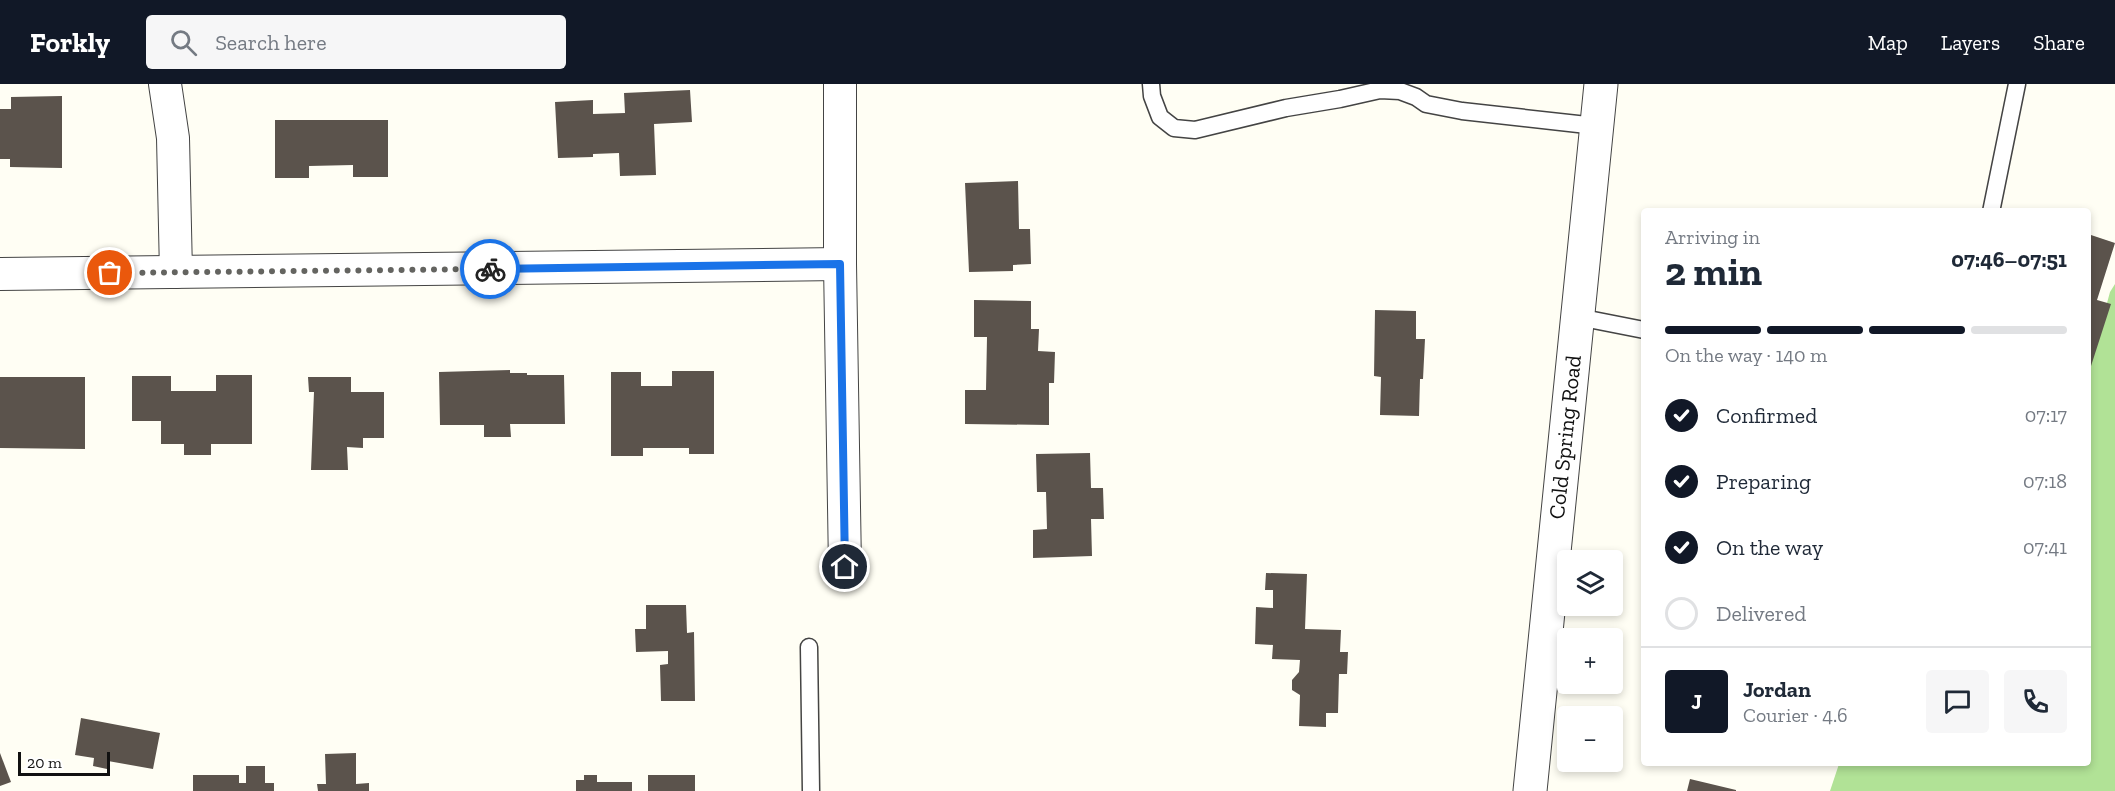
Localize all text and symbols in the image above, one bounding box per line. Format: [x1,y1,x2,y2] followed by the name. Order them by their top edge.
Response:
[146,15,566,69] search box
[30,26,110,59] text: Forkly
[167,26,200,59] icon: search
[215,29,327,56] text: Search here
[1868,30,1908,55] text: Map
[1941,30,2000,55] text: Layers
[2033,30,2085,55] text: Share
[1665,225,1760,249] text: Arriving in
[460,239,520,299] courier
[1951,246,2067,273] text: 07:46–07:51
[84,247,135,298] pin
[1665,248,1762,295] text: 2 min
[474,253,507,286] icon: bike
[93,256,126,289] icon: bag
[1665,343,1827,367] text: On the way · 140 m
[1543,354,1587,520] street label: Cold Spring Road
[1665,399,1698,432] icon: check
[1716,402,1817,429] text: Confirmed
[2025,403,2067,427] text: 07:17
[1665,465,1698,498] icon: check
[1716,468,1811,495] text: Preparing
[2023,469,2067,493] text: 07:18
[1665,531,1698,564] icon: check
[1716,534,1823,561] text: On the way
[2023,535,2067,559] text: 07:41
[819,541,870,592] pin
[828,550,861,583] icon: home
[1557,550,1623,772] map controls
[1557,550,1623,616] button: layers
[1716,600,1806,627] text: Delivered
[1557,628,1623,694] button: +
[1926,670,1989,733] button: chat
[2004,670,2067,733] button: phone
[1743,676,1811,703] text: Jordan
[1691,688,1702,715] text: J
[1743,703,1848,727] text: Courier · 4.6
[1557,706,1623,772] button: −
[18,749,110,776] scale bar
[27,753,62,772] text: 20 m

